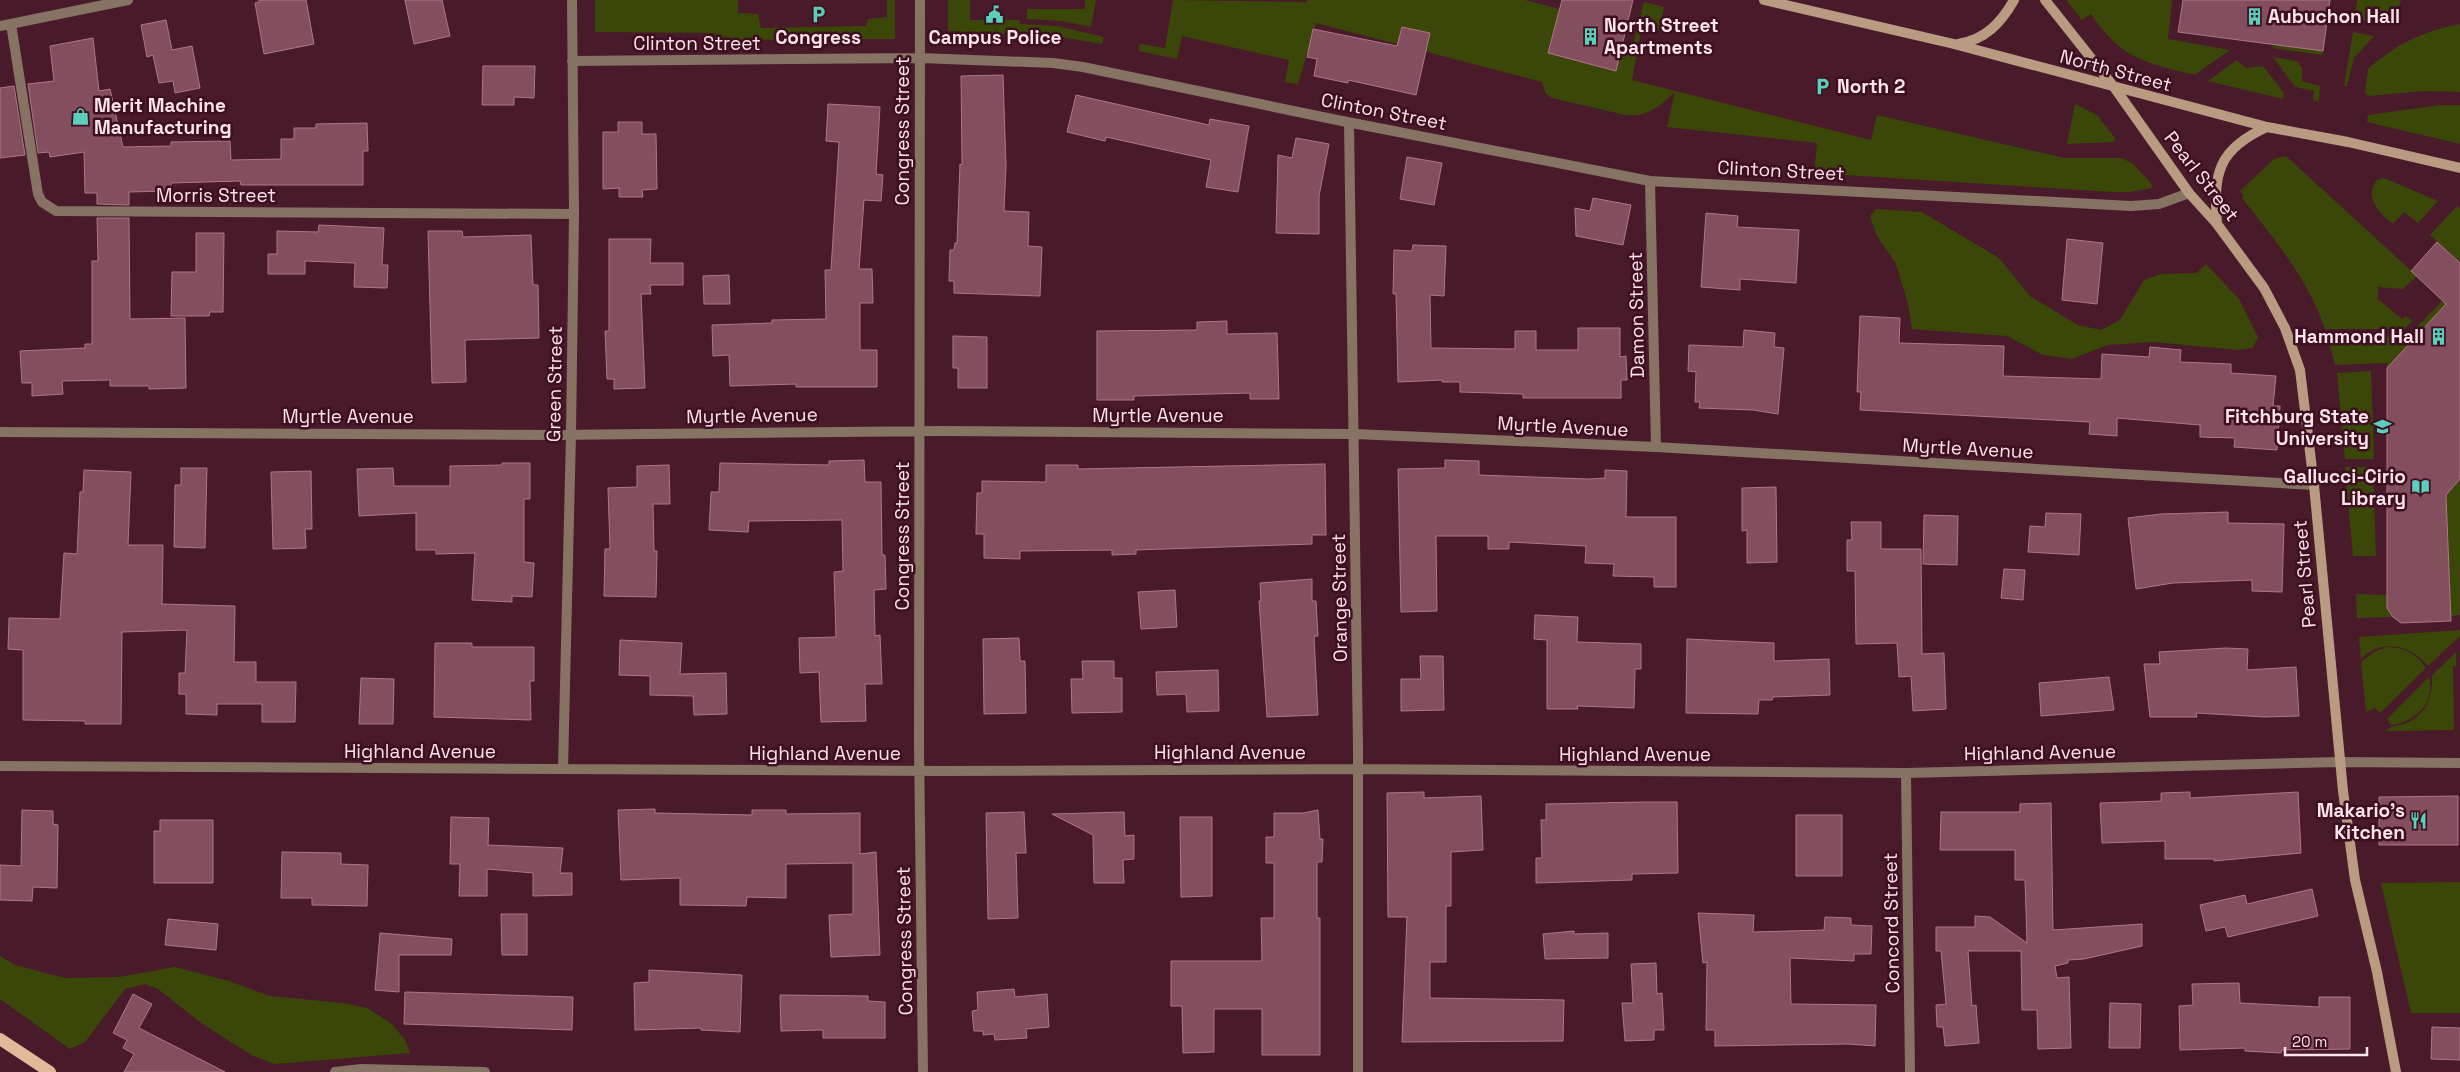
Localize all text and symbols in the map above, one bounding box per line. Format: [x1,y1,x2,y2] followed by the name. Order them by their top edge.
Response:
[808,4,828,24] parking icon: Congress
[985,4,1005,24] public building icon: Campus Police
[2268,4,2400,29] place label: Aubuchon Hall
[2244,6,2264,26] building icon: Aubuchon Hall
[1604,13,1719,60] place label: North Street Apartments
[775,25,861,50] place label: Congress
[928,25,1062,50] place label: Campus Police
[1580,26,1600,46] building icon: North Street Apartments
[633,31,761,56] street label: Clinton Street
[2057,44,2175,97] street label: North Street
[890,57,915,205] street label: Congress Street
[1837,74,1905,99] place label: North 2
[1813,76,1833,96] parking icon: North 2
[1319,87,1449,136] street label: Clinton Street
[94,93,232,140] place label: Merit Machine Manufacturing
[70,106,90,126] shop icon: Merit Machine Manufacturing
[2158,126,2245,227] street label: Pearl Street
[1717,155,1845,186] street label: Clinton Street
[156,183,276,208] street label: Morris Street
[1623,252,1650,378] street label: Damon Street
[2294,324,2424,349] place label: Hammond Hall
[541,326,568,442] street label: Green Street
[2428,326,2448,346] building icon: Hammond Hall
[686,402,818,429] street label: Myrtle Avenue
[1092,403,1224,428] street label: Myrtle Avenue
[282,404,414,429] street label: Myrtle Avenue
[2225,404,2369,451] place label: Fitchburg State University
[1497,411,1629,442] street label: Myrtle Avenue
[2373,417,2393,437] school or university icon: Fitchburg State University
[1902,433,2034,464] street label: Myrtle Avenue
[890,462,915,610] street label: Congress Street
[2284,464,2406,511] place label: Gallucci-Cirio Library
[2410,477,2430,497] library icon: Gallucci-Cirio Library
[2287,519,2322,629] street label: Pearl Street
[1326,534,1353,662] street label: Orange Street
[344,739,496,764] street label: Highland Avenue
[1964,739,2116,766] street label: Highland Avenue
[1154,740,1306,765] street label: Highland Avenue
[749,741,901,766] street label: Highland Avenue
[1559,742,1711,767] street label: Highland Avenue
[2317,798,2405,845] place label: Makario's Kitchen
[2409,811,2429,831] restaurant icon: Makario's Kitchen
[1878,852,1905,994] street label: Concord Street
[891,866,918,1016] street label: Congress Street
[2285,1024,2368,1056] scale bar
[2292,1032,2327,1051] text: 20 m

